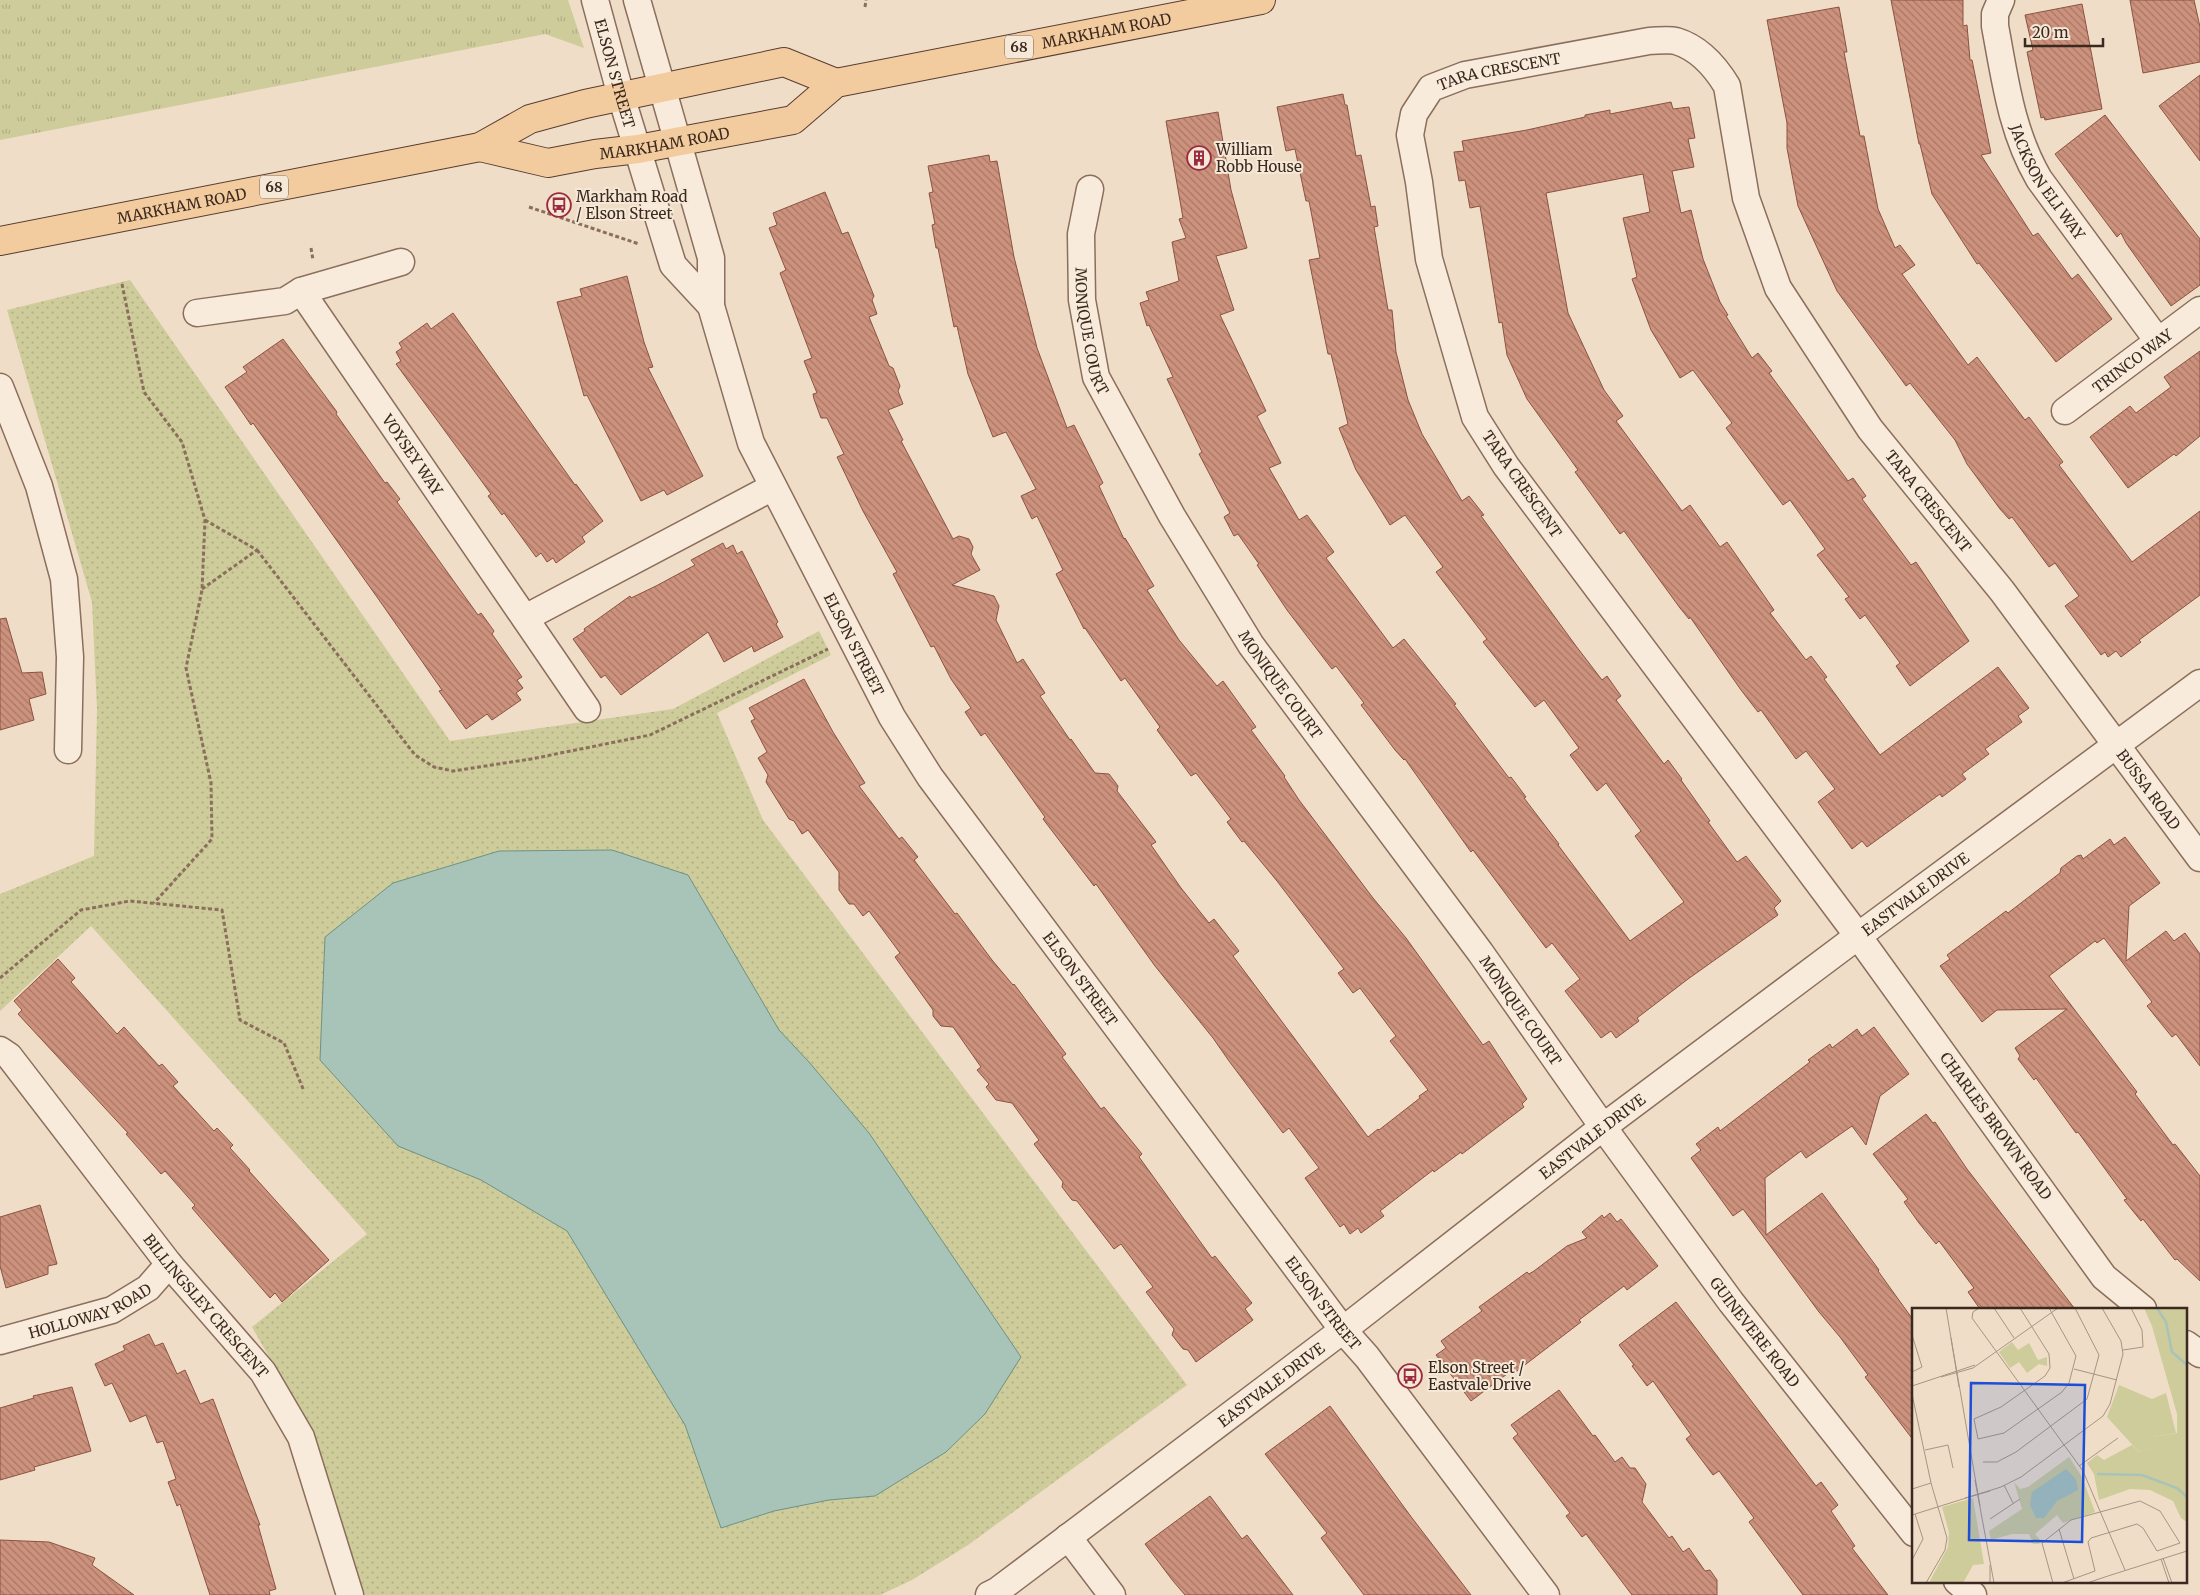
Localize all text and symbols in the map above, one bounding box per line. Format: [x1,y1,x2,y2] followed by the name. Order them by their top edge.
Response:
[1040,8,1173,52] street label: MARKHAM ROAD
[2025,15,2102,47] scale bar
[591,16,640,131] street label: ELSON STREET
[2032,23,2069,42] text: 20 m
[1005,36,1033,58] road number: 68
[1435,48,1563,94] street label: TARA CRESCENT
[2006,121,2090,243] street label: JACKSON ELI WAY
[598,123,731,163] street label: MARKHAM ROAD
[1215,140,1302,176] place label: William Robb House
[1186,145,1212,171] building icon: William Robb House
[260,176,288,198] road number: 68
[115,183,248,227] street label: MARKHAM ROAD
[576,187,688,223] place label: Markham Road / Elson Street
[546,192,572,218] bus stop icon: Markham Road / Elson Street
[1072,267,1114,398] street label: MONIQUE COURT
[2089,324,2176,397] street label: TRINCO WAY
[378,409,447,499] street label: VOYSEY WAY
[1478,427,1566,541] street label: TARA CRESCENT
[1881,446,1976,556] street label: TARA CRESCENT
[820,589,889,699] street label: ELSON STREET
[1235,627,1327,742] street label: MONIQUE COURT
[2113,745,2185,833] street label: BUSSA ROAD
[1858,848,1973,940] street label: EASTVALE DRIVE
[1039,928,1122,1030] street label: ELSON STREET
[1476,952,1566,1069] street label: MONIQUE COURT
[1936,1048,2056,1204] street label: CHARLES BROWN ROAD
[1535,1089,1649,1183] street label: EASTVALE DRIVE
[140,1230,273,1382] street label: BILLINGSLEY CRESCENT
[1282,1252,1366,1354] street label: ELSON STREET
[1706,1273,1804,1391] street label: GUINEVERE ROAD
[26,1279,155,1342] street label: HOLLOWAY ROAD
[1912,1308,2188,1582] inset map
[1214,1338,1328,1431] street label: EASTVALE DRIVE
[1428,1358,1531,1394] place label: Elson Street / Eastvale Drive
[1397,1363,1423,1389] bus stop icon: Elson Street / Eastvale Drive

